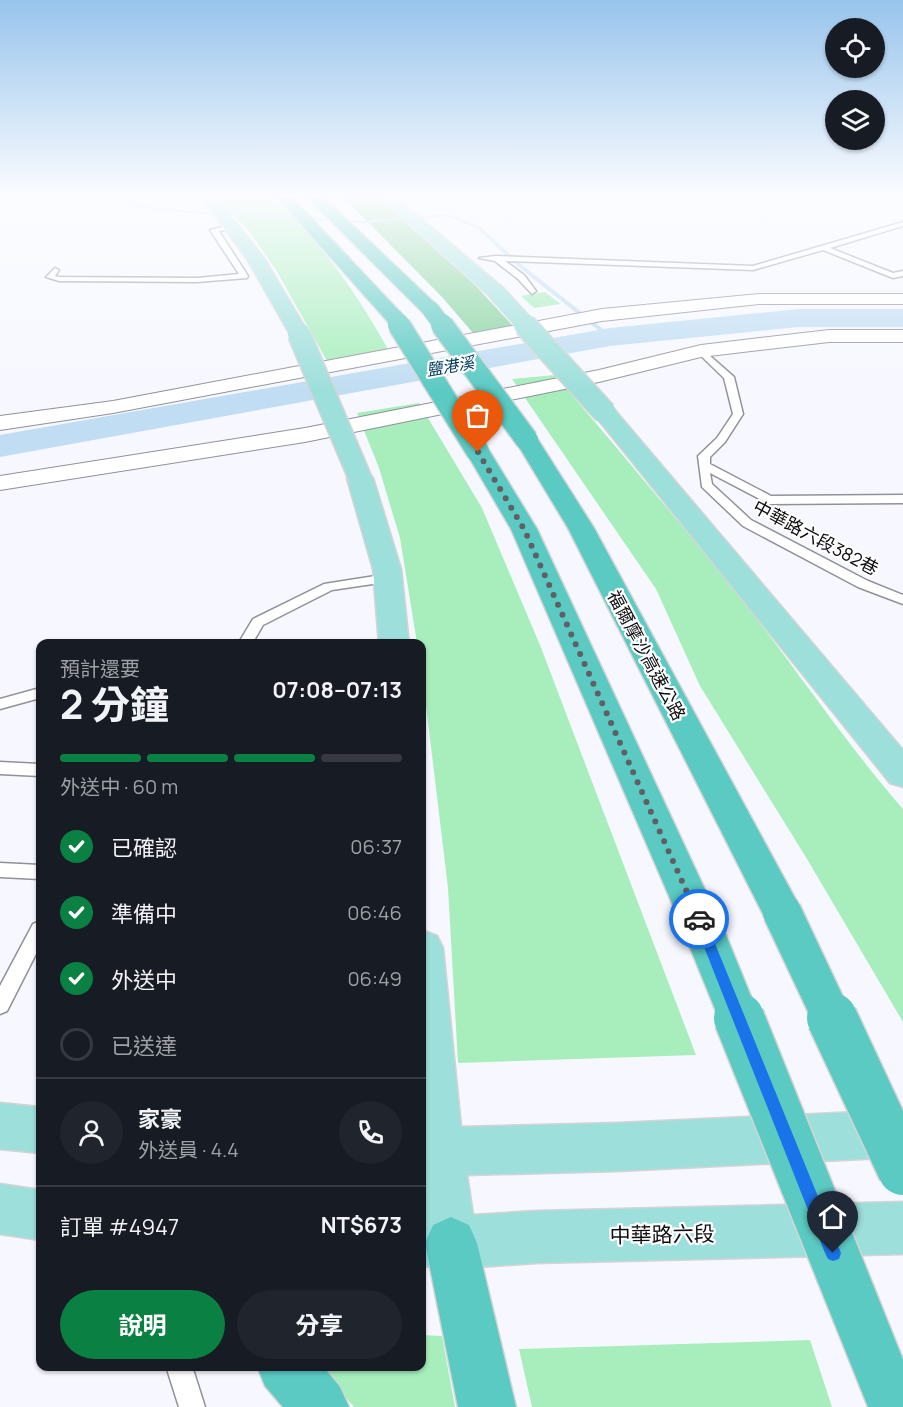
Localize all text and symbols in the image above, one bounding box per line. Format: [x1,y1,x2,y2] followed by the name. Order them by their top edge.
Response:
[825,18,885,150] map controls
[825,18,885,78] button: locate
[825,90,885,150] button: layers
[424,351,478,381] water label: 鹽港溪
[452,390,503,452] pin
[461,399,494,432] icon: bag
[749,494,883,580] street label: 中華路六段382巷
[603,586,691,724] street label: 福爾摩沙高速公路
[60,655,140,682] text: 預計還要
[272,675,402,705] text: 07:08–07:13
[60,677,169,731] text: 2 分鐘
[60,773,178,800] text: 外送中 · 60 m
[60,830,93,863] icon: check
[111,833,177,863] text: 已確認
[350,833,402,860] text: 06:37
[669,889,729,949] courier
[60,896,93,929] icon: check
[111,899,177,929] text: 準備中
[347,899,402,926] text: 06:46
[683,903,716,936] icon: car
[60,962,93,995] icon: check
[111,965,177,995] text: 外送中
[347,965,402,992] text: 06:49
[111,1031,177,1061] text: 已送達
[60,1101,123,1164] button: person
[339,1101,402,1164] button: phone
[138,1104,182,1134] text: 家豪
[138,1136,239,1163] text: 外送員 · 4.4
[807,1191,858,1253] pin
[816,1200,849,1233] icon: home
[321,1210,402,1240] text: NT$673
[60,1212,179,1242] text: 訂單 #4947
[609,1219,715,1249] street label: 中華路六段
[60,1290,225,1359] button: 說明
[237,1290,402,1359] button: 分享

